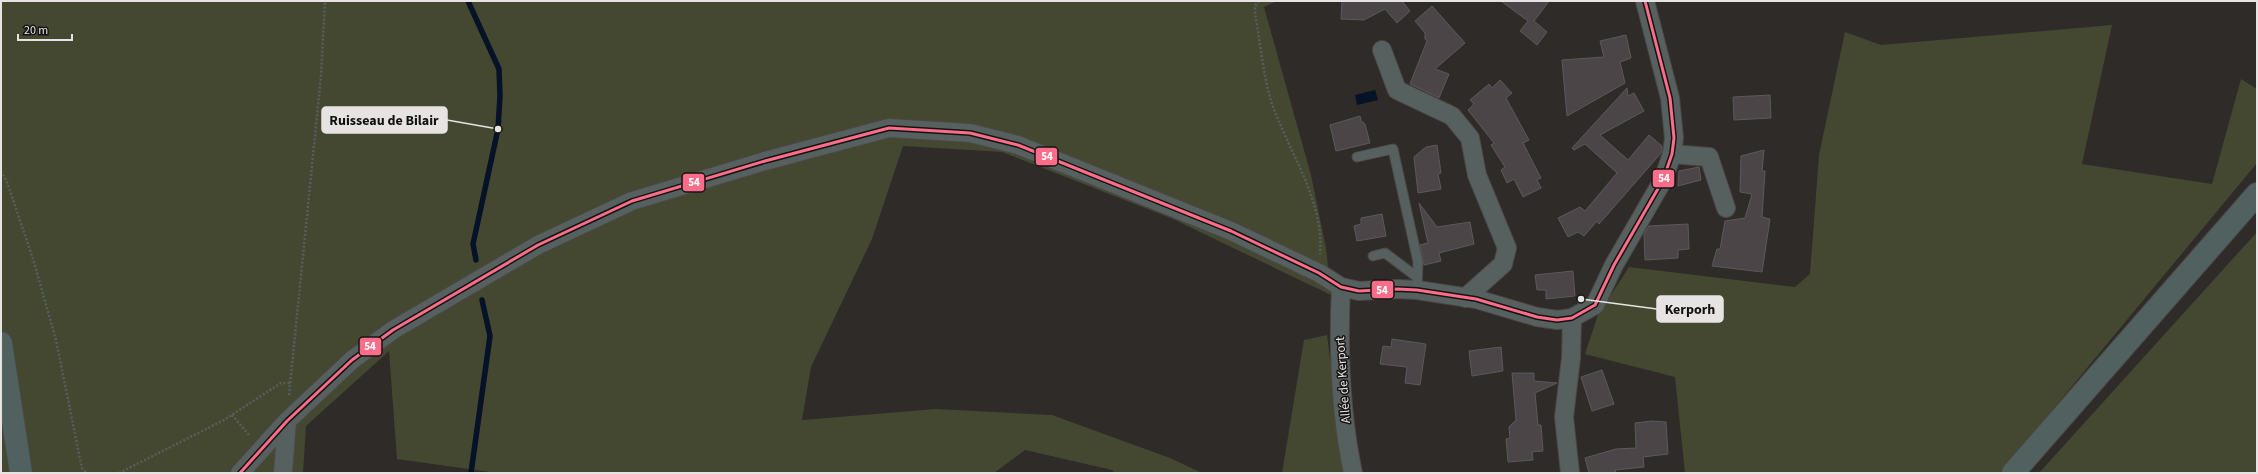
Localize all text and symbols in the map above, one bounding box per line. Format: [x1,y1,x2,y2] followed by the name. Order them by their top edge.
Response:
[18,16,72,42] scale bar
[24,22,48,39] text: 20 m
[322,107,447,133] callout: Ruisseau de Bilair
[329,111,439,131] text: Ruisseau de Bilair
[1035,147,1058,166] line badge: 54
[1041,149,1053,164] text: 54
[1652,169,1675,188] line badge: 54
[1658,171,1670,186] text: 54
[682,173,705,192] line badge: 54
[688,175,700,190] text: 54
[1371,280,1394,299] line badge: 54
[1376,283,1388,298] text: 54
[1657,296,1723,322] callout: Kerporh
[1665,300,1715,320] text: Kerporh
[1331,335,1355,424] street label: Allée de Kerport
[359,337,382,356] line badge: 54
[364,339,376,354] text: 54

